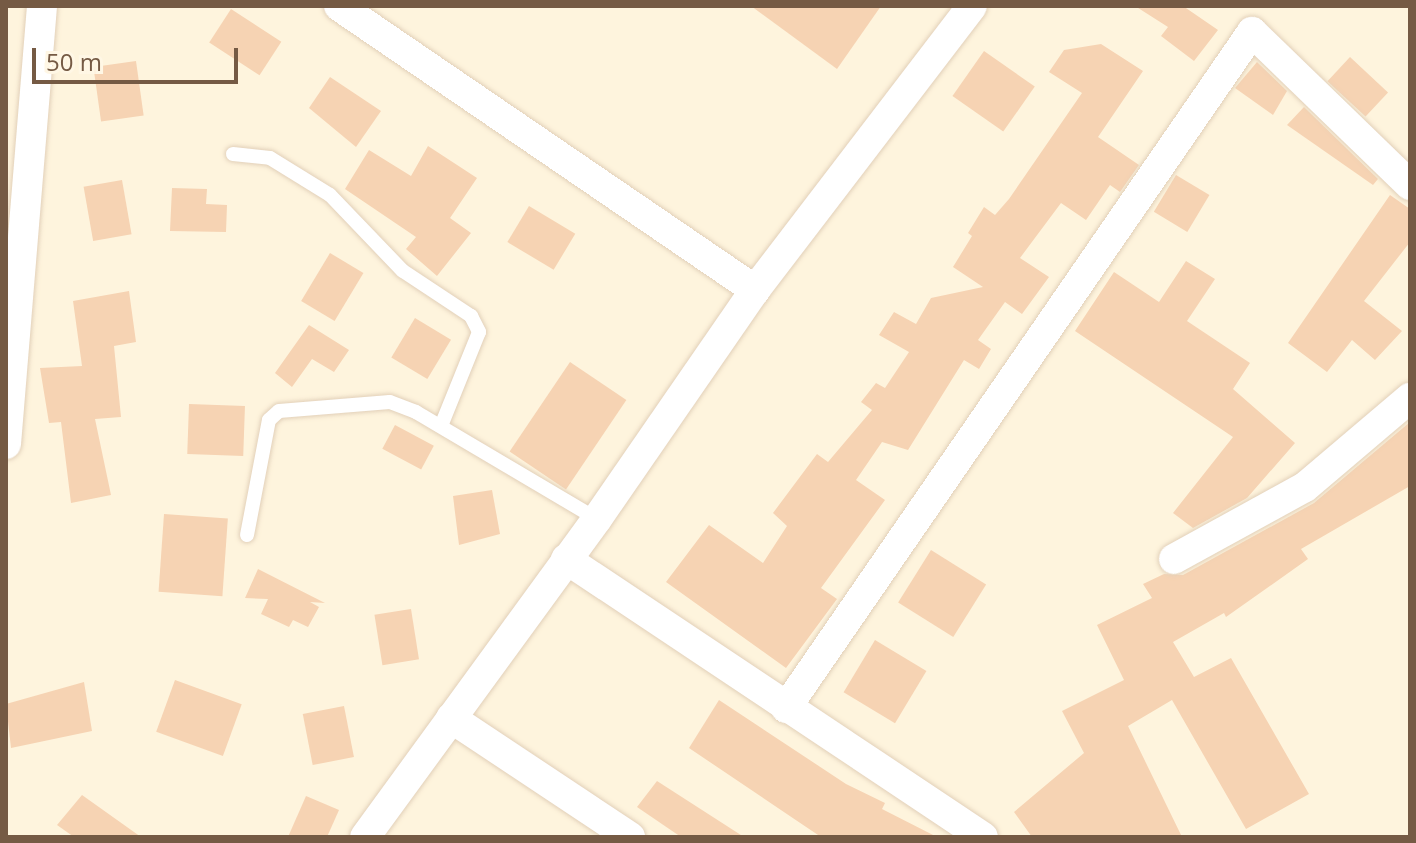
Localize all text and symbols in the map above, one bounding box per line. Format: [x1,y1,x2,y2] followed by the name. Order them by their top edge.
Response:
[36,32,242,82] scale bar
[46,45,102,78] text: 50 m

